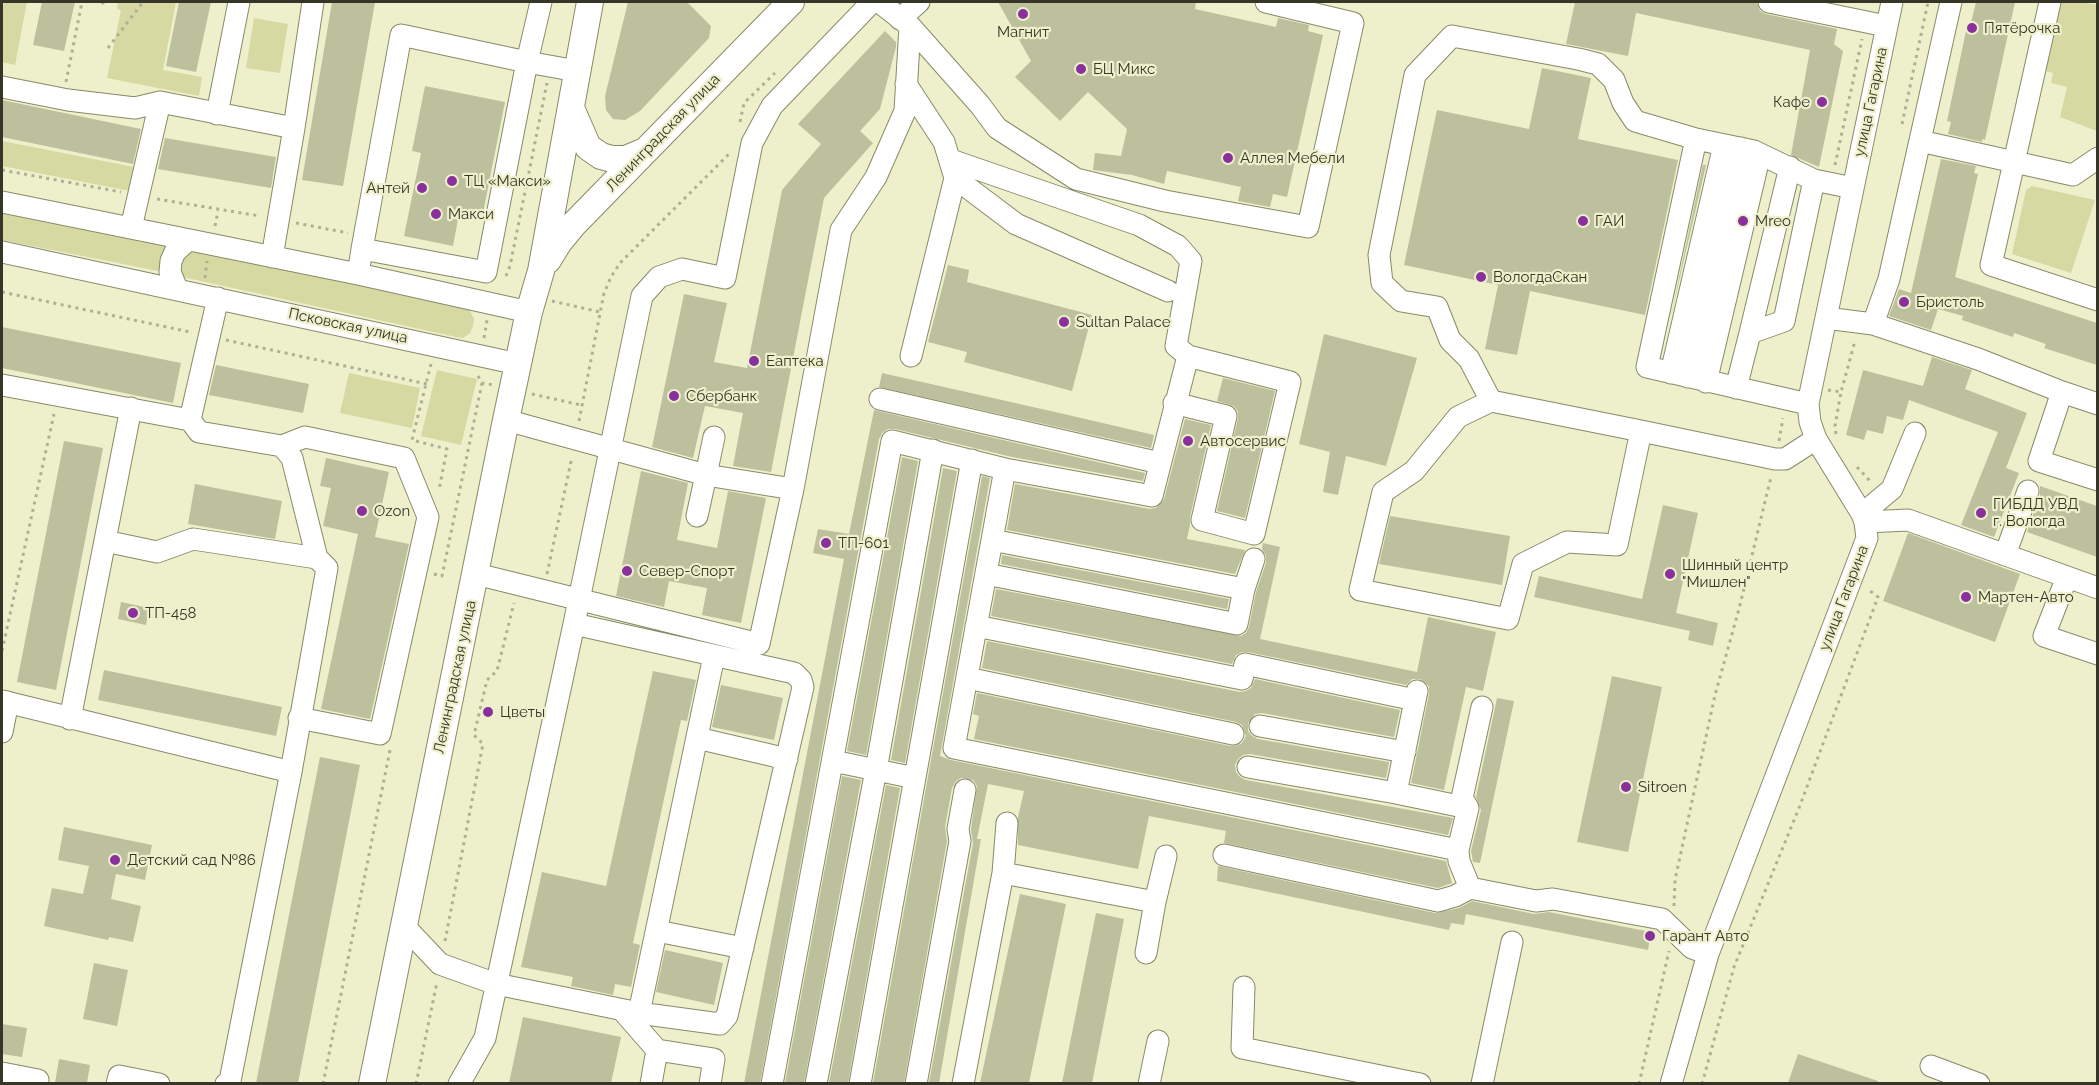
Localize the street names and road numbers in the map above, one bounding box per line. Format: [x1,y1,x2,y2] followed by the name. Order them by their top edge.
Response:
[1851,46,1891,158] street label: улица Гагарина
[602,70,724,196] street label: Ленинградская улица
[287,305,409,347] street label: Псковская улица
[1816,543,1872,653] street label: улица Гагарина
[430,599,480,755] street label: Ленинградская улица

